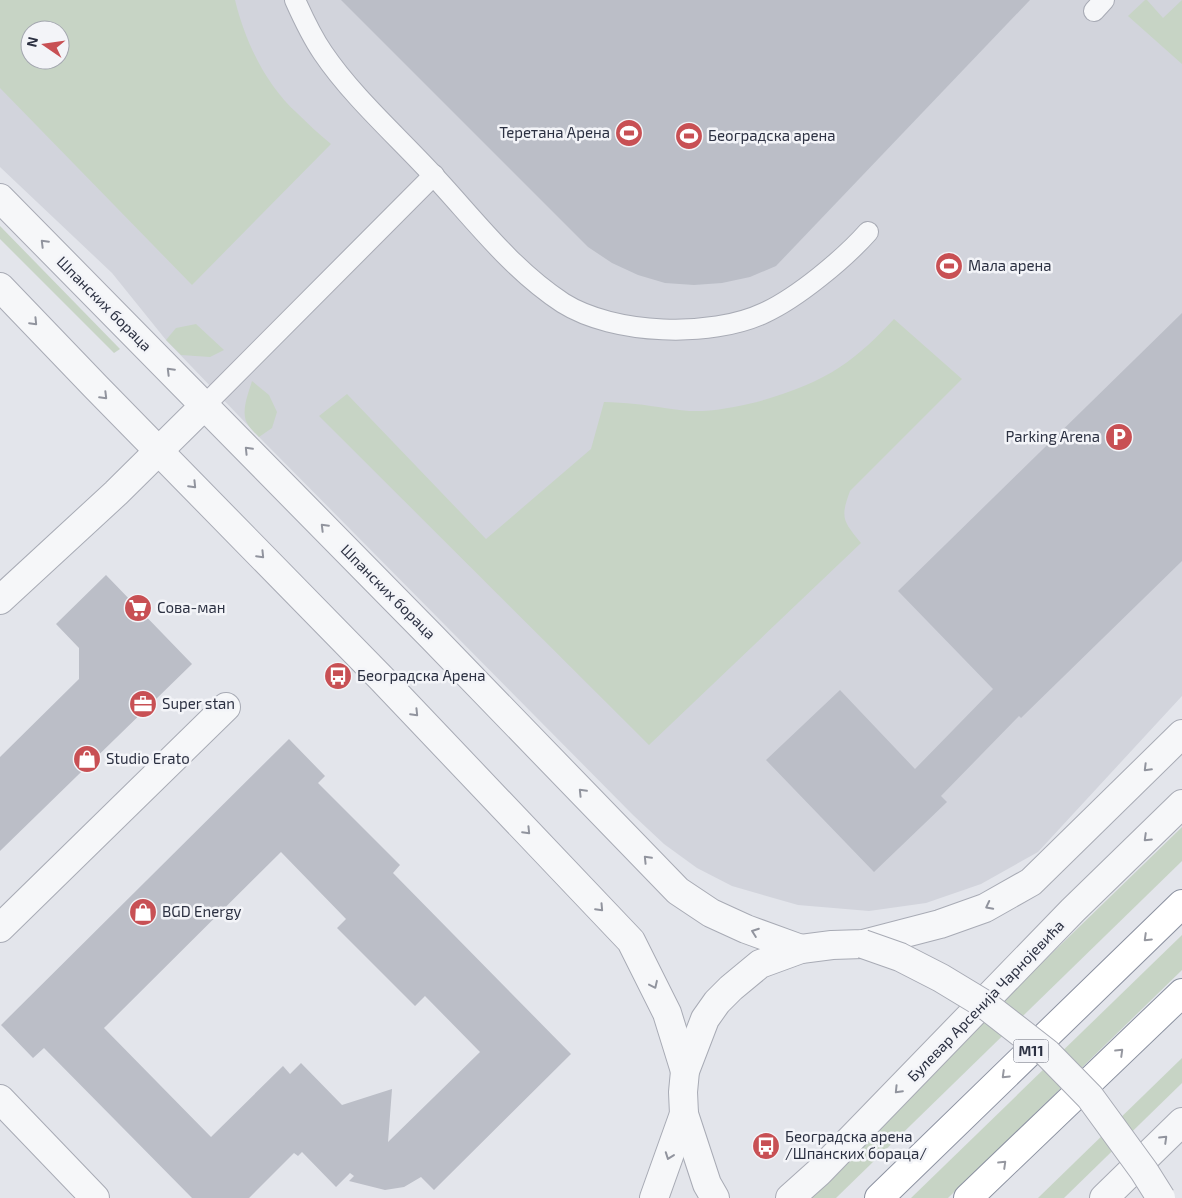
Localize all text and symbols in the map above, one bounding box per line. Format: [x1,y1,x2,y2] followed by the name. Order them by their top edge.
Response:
[20,20,70,70] north arrow
[22,35,41,49] text: N
[614,118,644,148] sports icon: Теретана Арена
[674,121,704,151] sports icon: Београдска арена
[499,123,610,141] place label: Теретана Арена
[708,126,836,144] place label: Београдска арена
[41,239,50,248] one-way arrow
[934,251,964,281] sports icon: Мала арена
[54,252,156,354] street label: Шпанских бораца
[968,256,1052,274] place label: Мала арена
[28,316,37,325] one-way arrow
[167,368,176,377] one-way arrow
[99,390,108,399] one-way arrow
[1104,422,1134,452] parking icon: Parking Arena
[1005,427,1100,445] place label: Parking Arena
[245,447,254,456] one-way arrow
[187,480,196,489] one-way arrow
[321,524,330,533] one-way arrow
[338,540,440,642] street label: Шпанских бораца
[255,549,264,558] one-way arrow
[123,593,153,623] supermarket icon: Сова-ман
[157,598,226,616] place label: Сова-ман
[323,661,353,691] bus stop icon: Београдска Арена
[357,666,486,684] place label: Београдска Арена
[128,689,158,719] office icon: Super stan
[162,694,235,712] place label: Super stan
[409,707,418,716] one-way arrow
[72,744,102,774] shop icon: Studio Erato
[106,749,190,767] place label: Studio Erato
[1144,762,1153,771] one-way arrow
[579,789,588,798] one-way arrow
[521,825,530,834] one-way arrow
[1144,832,1153,841] one-way arrow
[644,856,653,865] one-way arrow
[128,897,158,927] shop icon: BGD Energy
[985,900,994,910] one-way arrow
[162,902,242,920] place label: BGD Energy
[594,903,603,912] one-way arrow
[903,916,1068,1086] street label: Булевар Арсенија Чарнојевића
[751,928,759,938] one-way arrow
[1144,932,1153,941] one-way arrow
[648,979,658,988] one-way arrow
[1014,1040,1048,1062] road number: M11
[1115,1049,1124,1058] one-way arrow
[1002,1070,1011,1079] one-way arrow
[895,1085,904,1094] one-way arrow
[785,1127,927,1162] place label: Београдска арена /Шпанских бораца/
[751,1131,781,1161] bus stop icon: Београдска арена /Шпанских бораца/
[1158,1136,1167,1145] one-way arrow
[665,1151,675,1160] one-way arrow
[998,1161,1007,1170] one-way arrow

